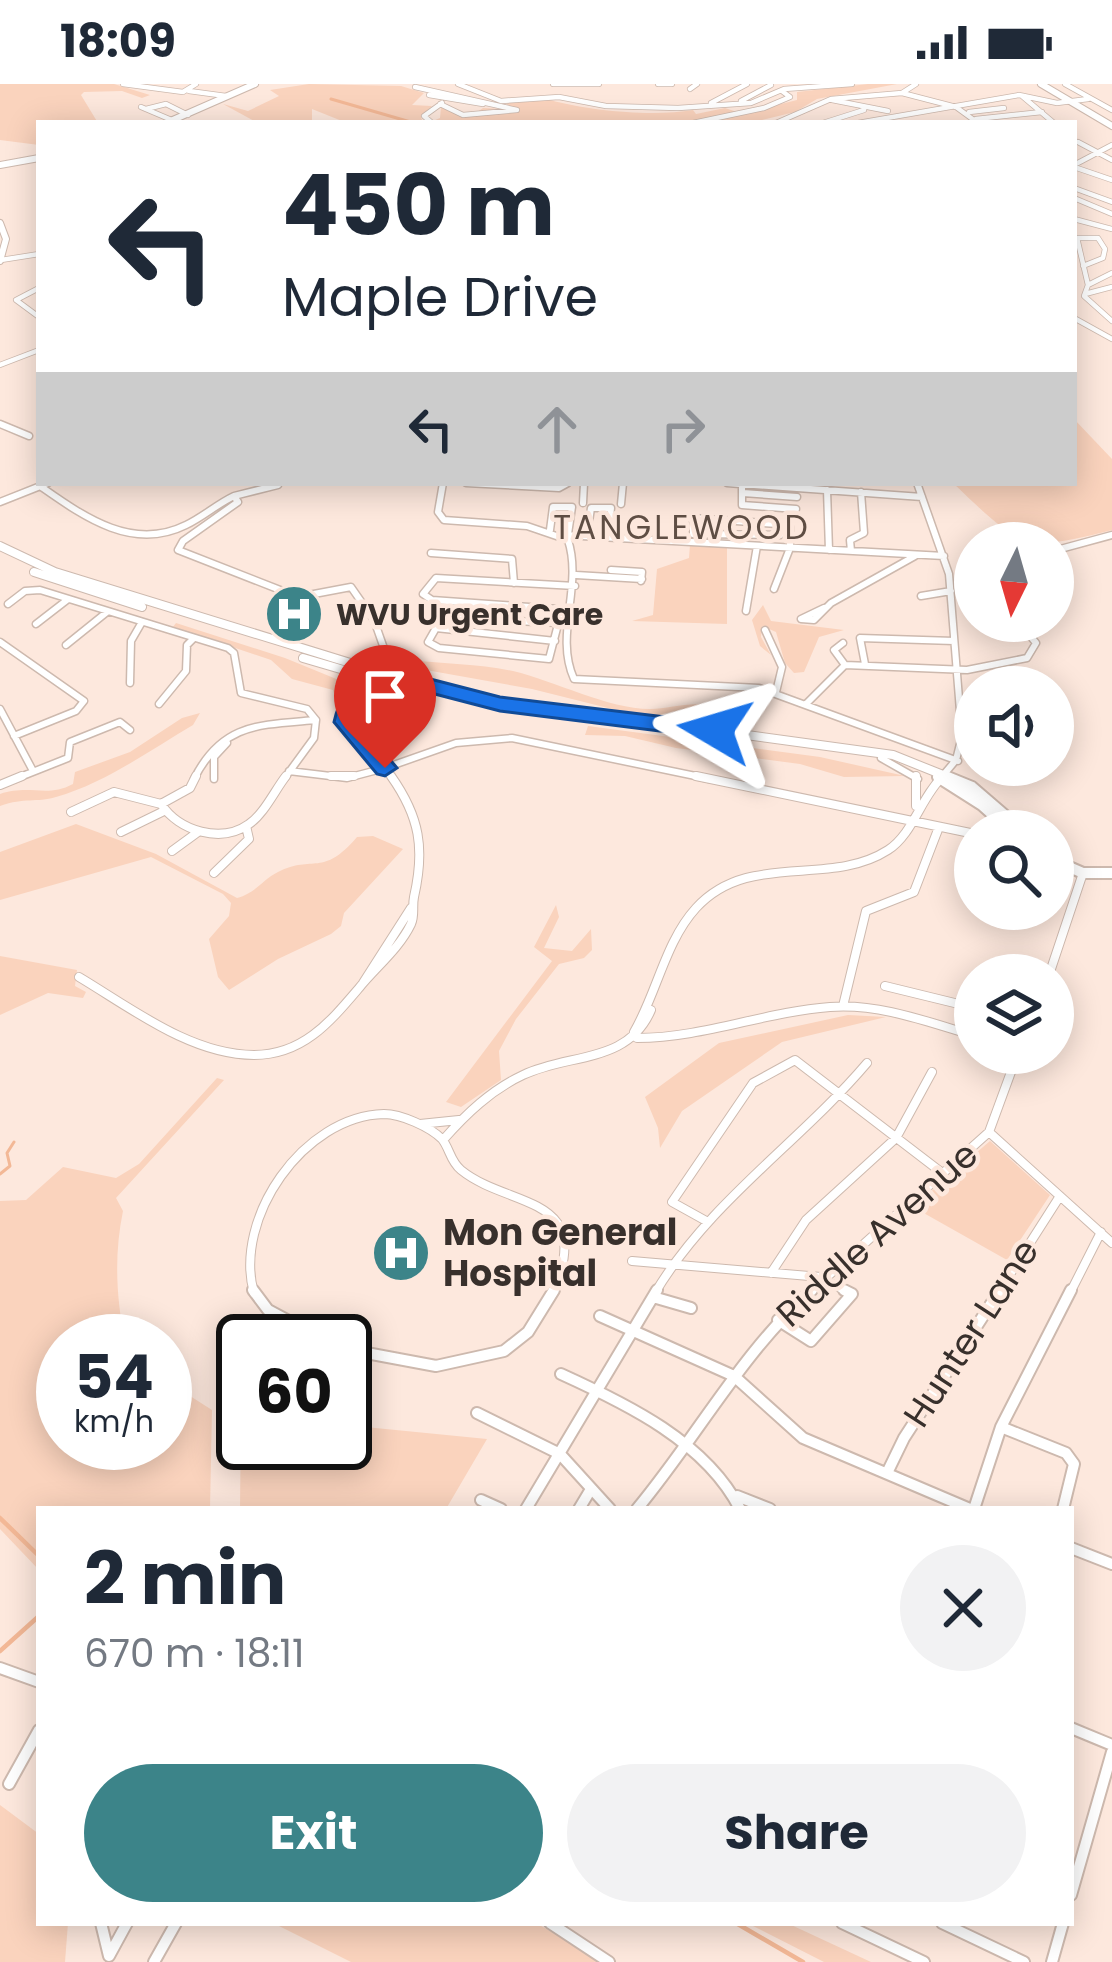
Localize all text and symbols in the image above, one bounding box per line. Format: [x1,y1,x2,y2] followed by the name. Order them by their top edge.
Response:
[60,10,176,73] text: 18:09
[282,147,555,264] text: 450 m
[84,168,240,324] icon: left
[282,259,598,335] text: Maple Drive
[398,396,464,462] icon: left
[524,396,590,462] icon: ahead
[650,396,716,462] icon: right
[553,504,811,551] district label: TANGLEWOOD
[954,522,1074,642] north arrow
[954,522,1074,1074] map controls
[263,583,325,645] hospital icon: WVU Urgent Care
[336,593,603,636] place label: WVU Urgent Care
[334,645,436,768] pin
[352,663,418,729] icon: arrive
[954,666,1074,786] button: sound
[652,667,778,793] position arrow
[954,810,1074,930] button: search
[954,954,1074,1074] button: layers
[765,1130,989,1338] street label: Riddle Avenue
[443,1207,677,1299] place label: Mon General Hospital
[370,1222,432,1284] hospital icon: Mon General Hospital
[891,1229,1051,1437] street label: Hunter Lane
[216,1314,372,1470] speed limit sign: 60
[74,1335,154,1419] text: 54
[74,1400,154,1443] text: km/h
[84,1528,286,1629] text: 2 min
[900,1545,1026,1671] button: close
[84,1626,305,1681] text: 670 m · 18:11
[84,1764,543,1902] button: Exit
[567,1764,1026,1902] button: Share

